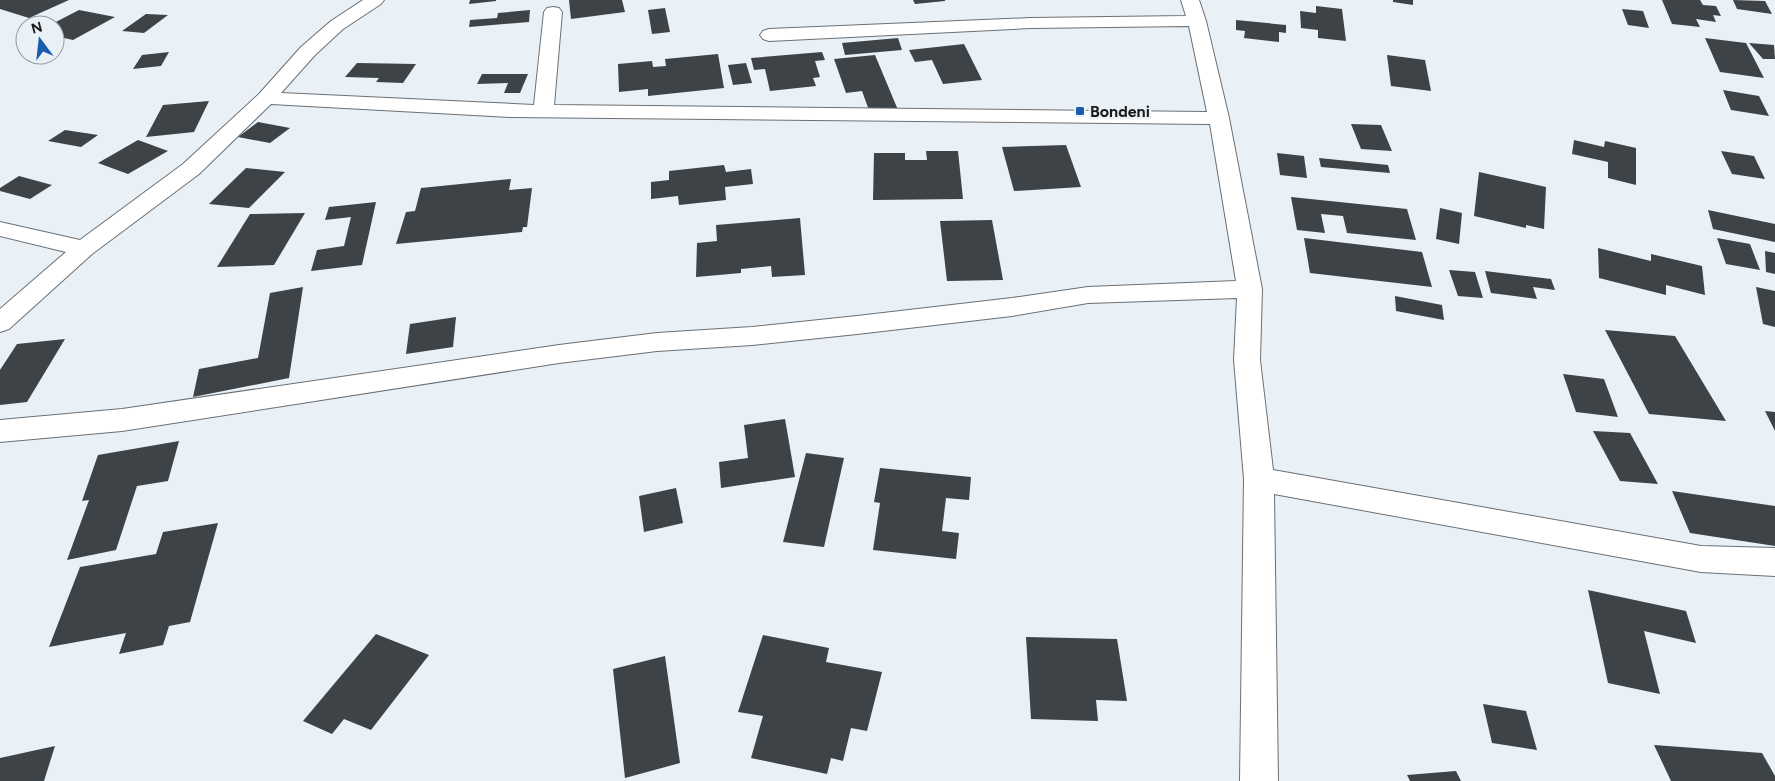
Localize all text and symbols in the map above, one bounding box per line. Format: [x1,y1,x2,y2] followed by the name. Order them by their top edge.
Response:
[15,15,65,65] north arrow
[29,18,44,38] text: N
[1090,102,1150,121] place label: Bondeni
[1074,105,1086,117] marker: Bondeni

